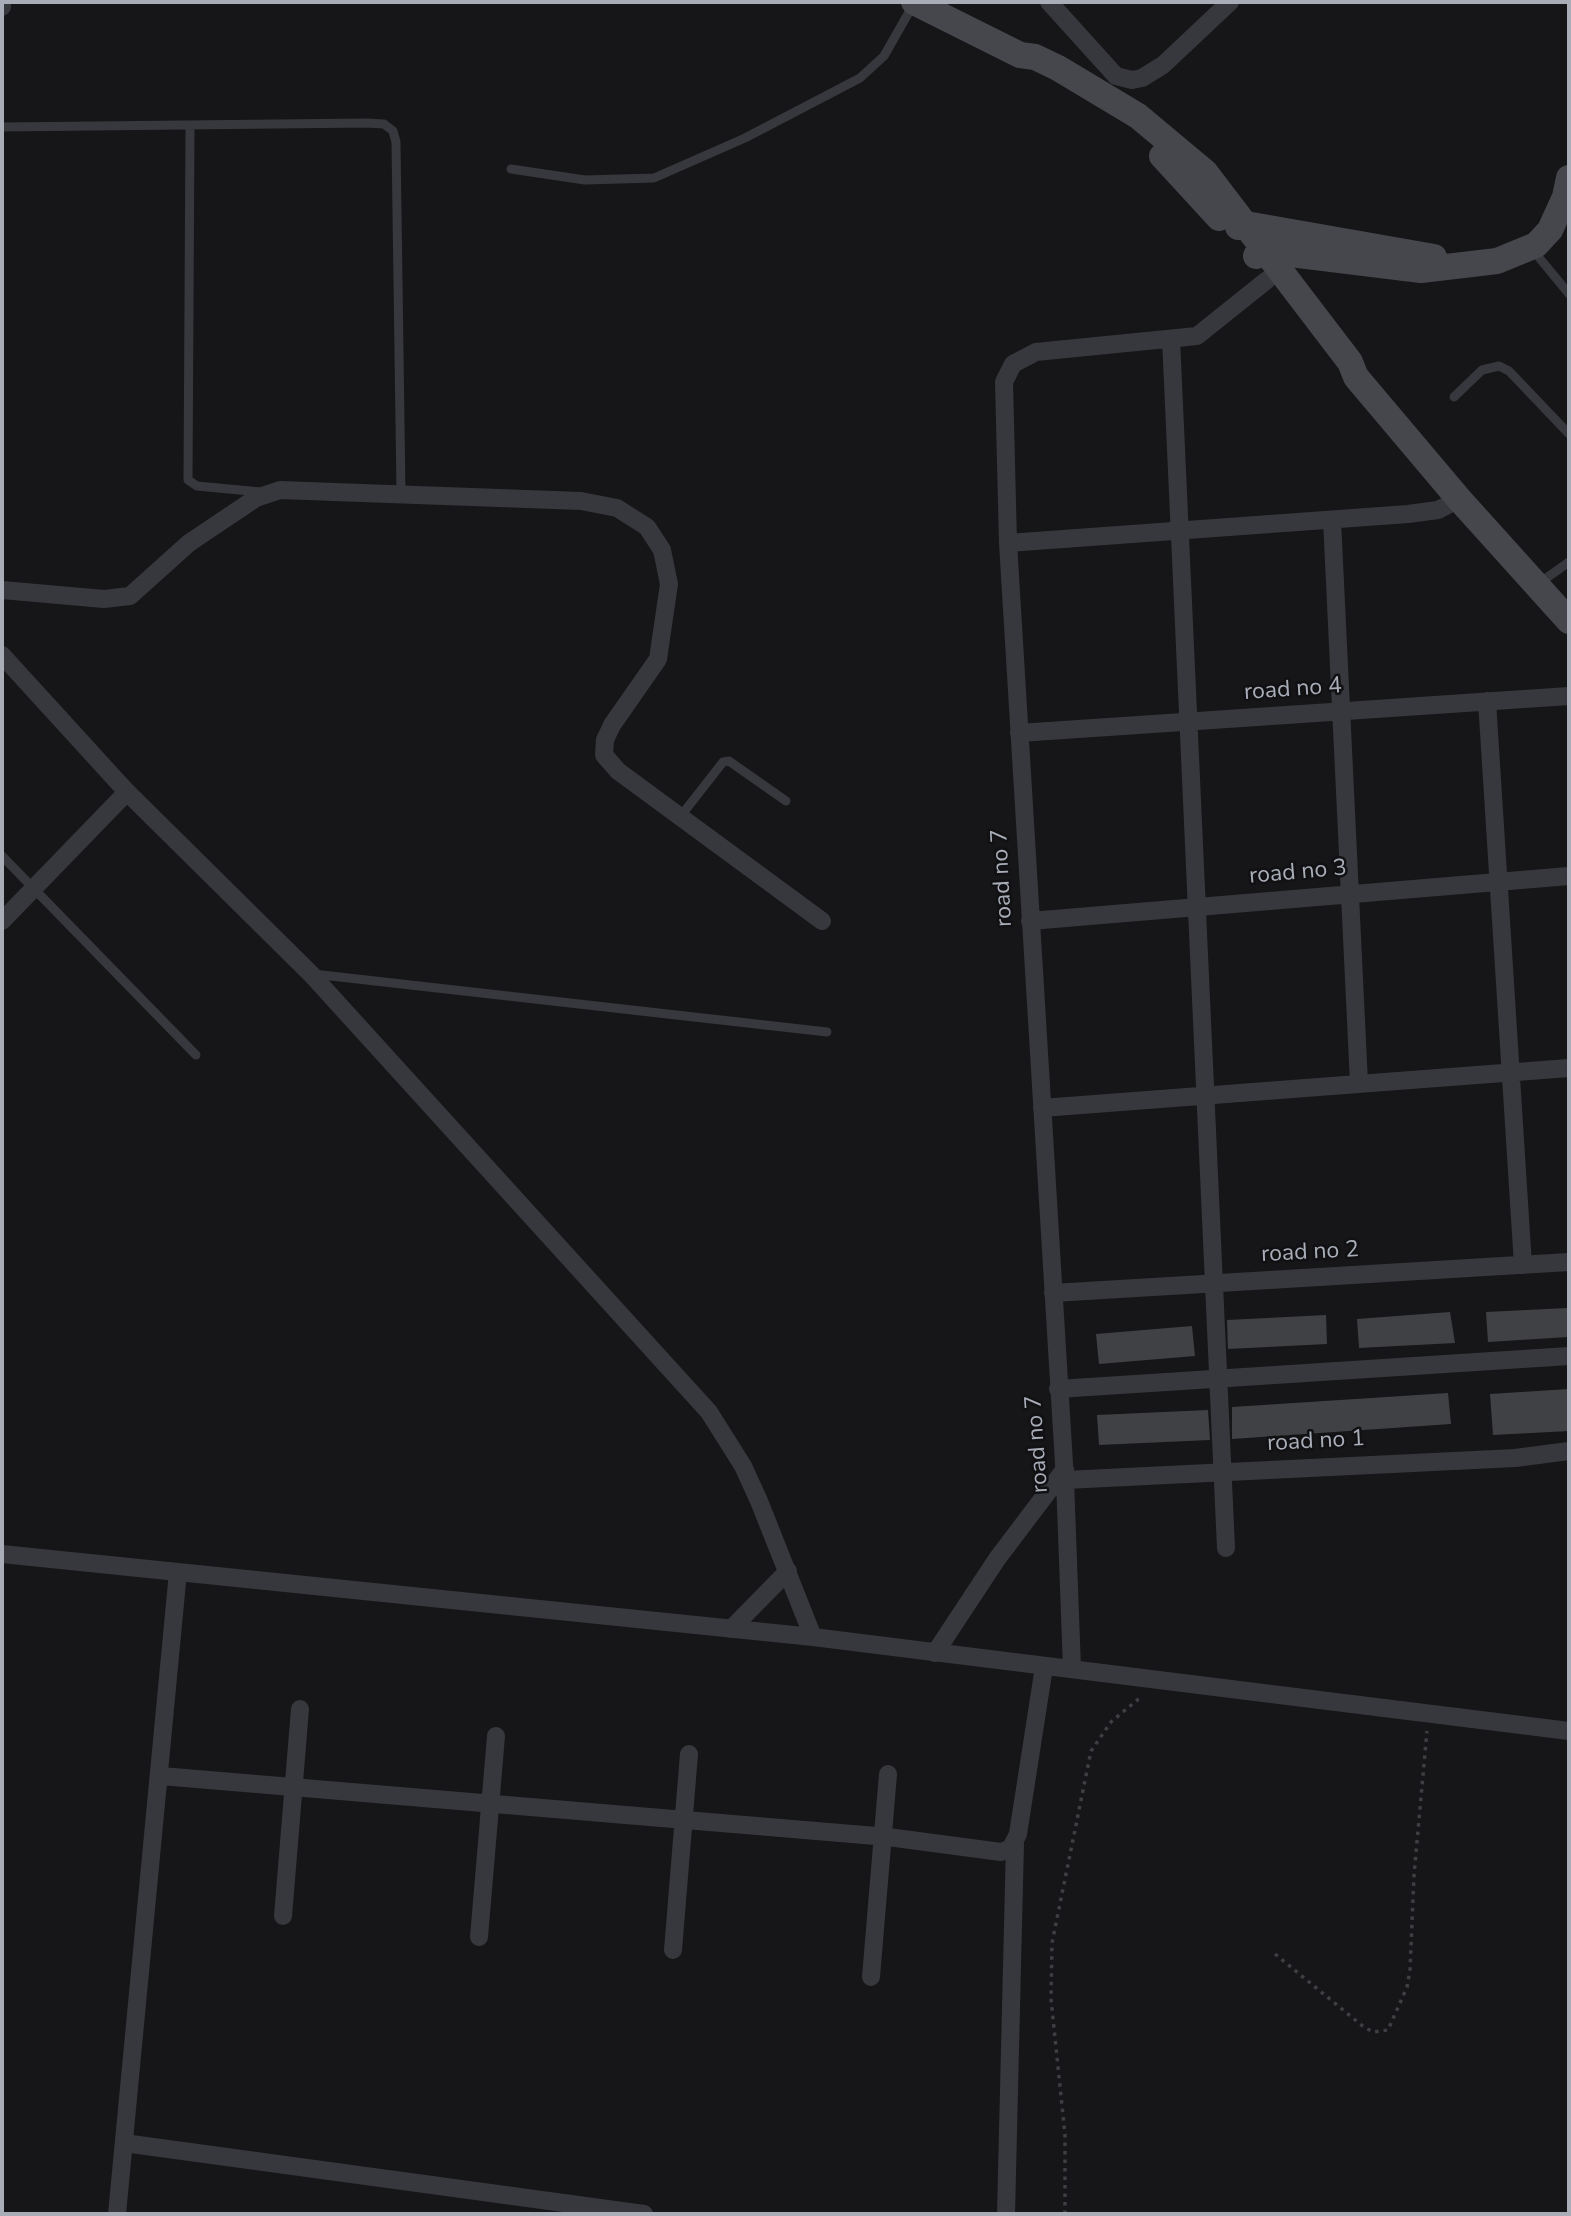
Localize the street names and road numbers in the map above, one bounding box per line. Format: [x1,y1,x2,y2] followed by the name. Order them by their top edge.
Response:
[1243,673,1343,707] street label: road no 4
[987,828,1019,928] street label: road no 7
[1248,855,1348,891] street label: road no 3
[1260,1237,1360,1269] street label: road no 2
[1021,1394,1055,1494] street label: road no 7
[1266,1426,1366,1458] street label: road no 1

